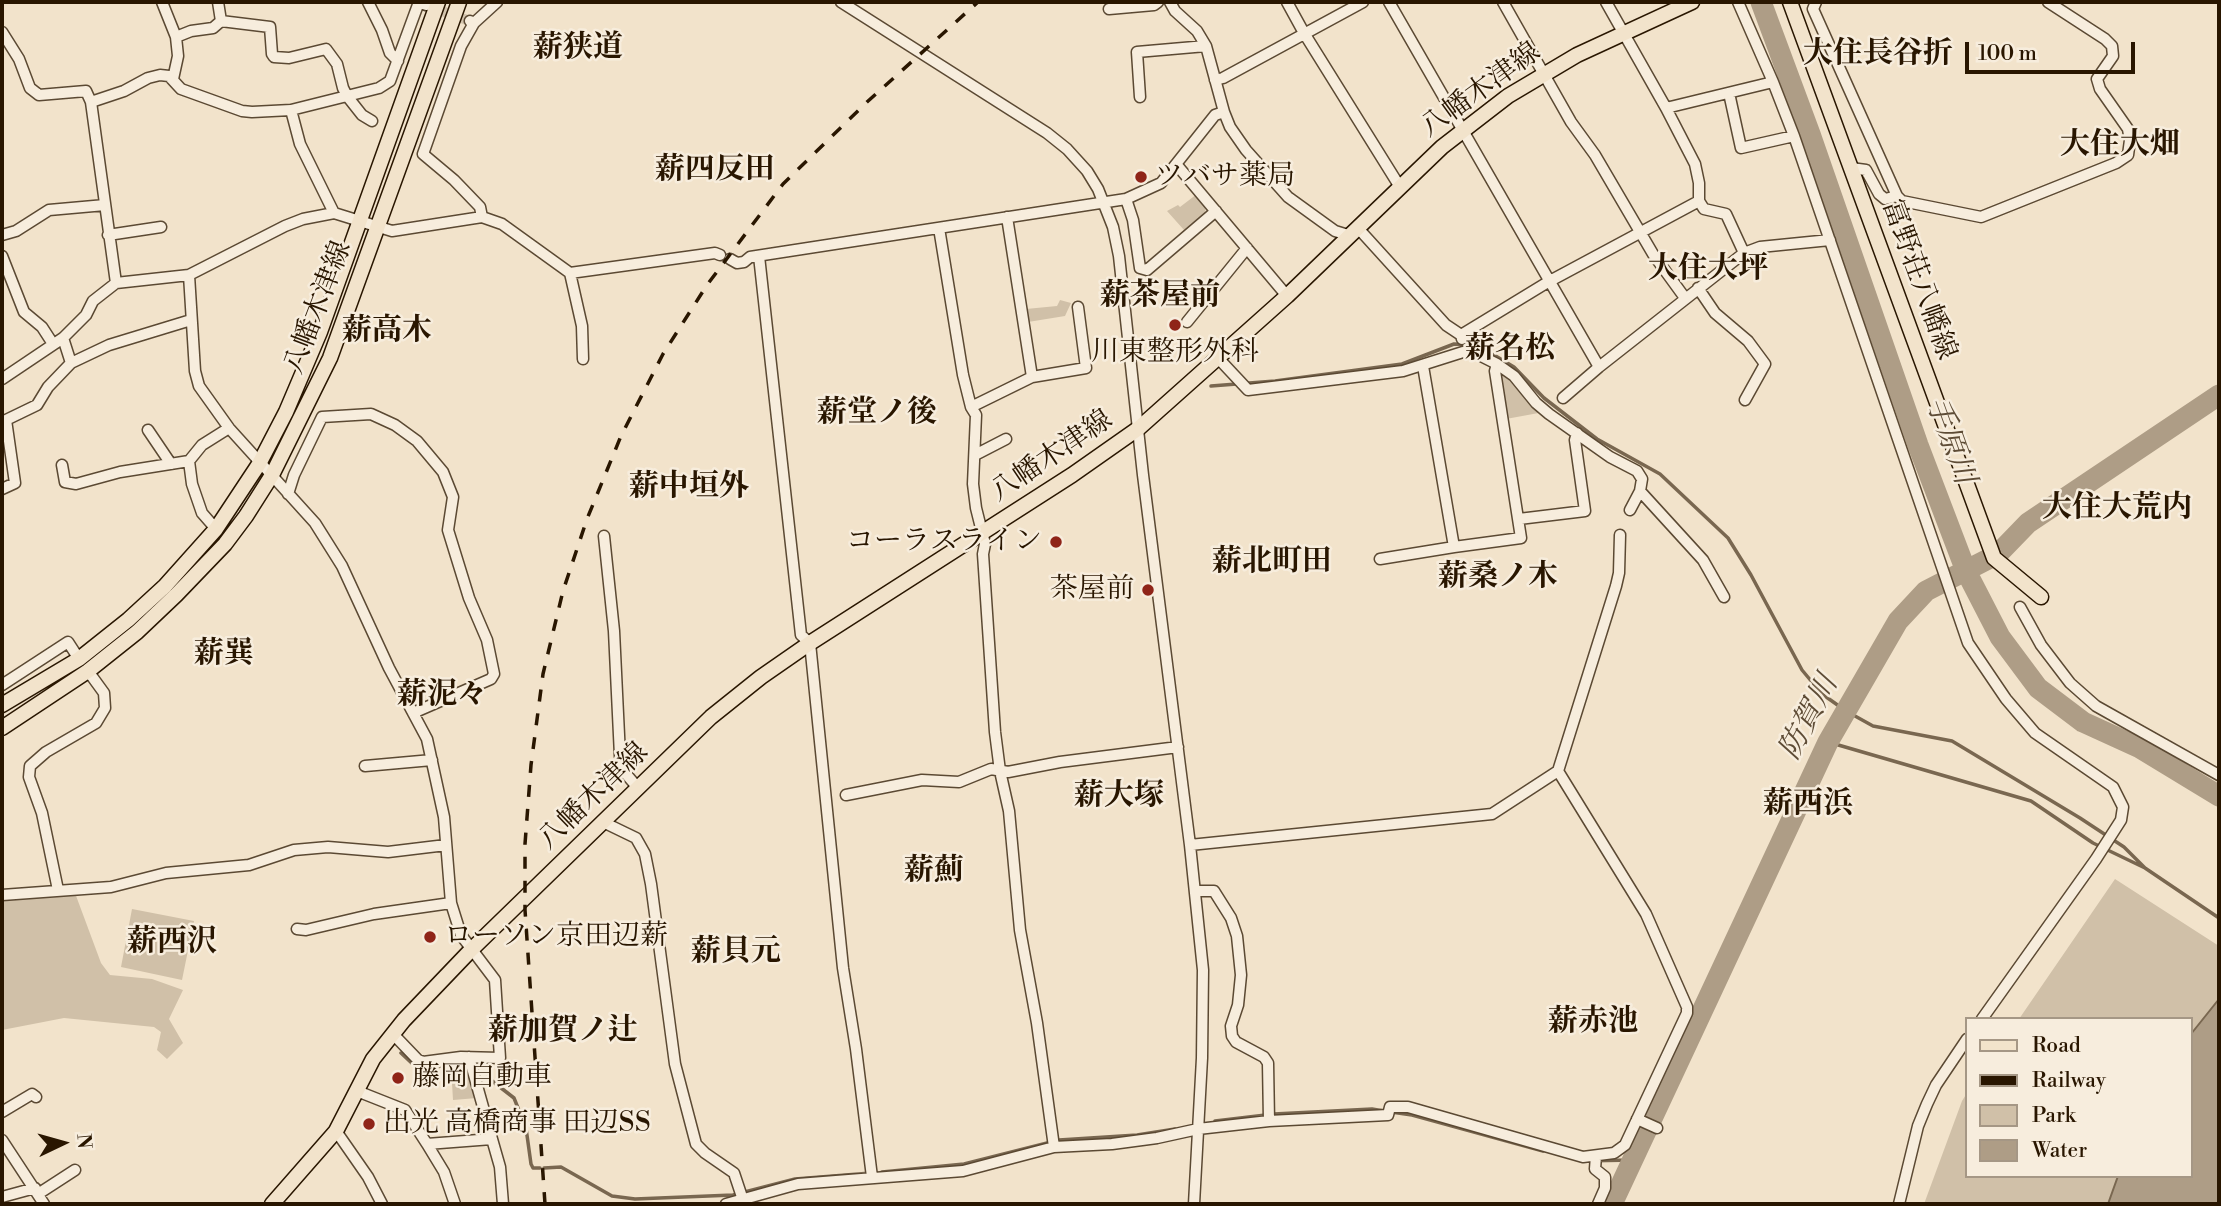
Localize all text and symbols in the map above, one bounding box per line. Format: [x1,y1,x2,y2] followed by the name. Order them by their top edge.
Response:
[1969,28,2139,72] scale bar
[533,31,623,67] district label: 薪狭道
[1414,36,1548,146] street label: 八幡木津線
[1803,37,1953,73] district label: 大住長谷折
[1978,41,2037,67] text: 100 m
[2060,128,2180,164] district label: 大住大畑
[655,153,775,189] district label: 薪四反田
[1155,160,1295,194] place label: ツバサ薬局
[1133,169,1149,185] marker: ツバサ薬局
[1873,195,1963,365] street label: 富野荘八幡線
[278,237,360,379] street label: 八幡木津線
[1648,252,1768,288] district label: 大住大坪
[1100,279,1220,315] district label: 薪茶屋前
[342,314,432,350] district label: 薪高木
[1167,317,1183,333] marker: 川東整形外科
[1465,332,1555,368] district label: 薪名松
[1091,336,1259,370] place label: 川東整形外科
[1917,393,1981,489] water label: 手原川
[817,396,937,432] district label: 薪堂ノ後
[985,404,1119,510] street label: 八幡木津線
[629,470,749,506] district label: 薪中垣外
[2042,491,2192,527] district label: 大住大荒内
[846,525,1042,559] place label: コーラスライン
[1048,534,1064,550] marker: コーラスライン
[1212,545,1332,581] district label: 薪北町田
[1438,560,1558,596] district label: 薪桑ノ木
[1050,573,1134,607] place label: 茶屋前
[1140,582,1156,598] marker: 茶屋前
[194,637,254,673] district label: 薪巽
[1773,670,1847,766] water label: 防賀川
[397,678,487,714] district label: 薪泥々
[532,736,656,858] street label: 八幡木津線
[1074,779,1164,815] district label: 薪大塚
[1763,787,1853,823] district label: 薪西浜
[904,854,964,890] district label: 薪薊
[444,920,668,954] place label: ローソン京田辺薪
[127,925,217,961] district label: 薪西沢
[422,929,438,945] marker: ローソン京田辺薪
[691,935,781,971] district label: 薪貝元
[1548,1005,1638,1041] district label: 薪赤池
[488,1014,638,1050] district label: 薪加賀ノ辻
[1966,1017,2193,1178] legend
[2032,1033,2081,1059] text: Road
[412,1061,552,1095] place label: 藤岡自動車
[2032,1068,2106,1094] text: Railway
[390,1070,406,1086] marker: 藤岡自動車
[2032,1103,2076,1129] text: Park
[383,1107,651,1141] place label: 出光 高橋商事 田辺SS
[28,1108,98,1178] north arrow
[361,1116,377,1132] marker: 出光 高橋商事 田辺SS
[71,1133,97,1150] text: N
[2032,1138,2087,1164] text: Water

